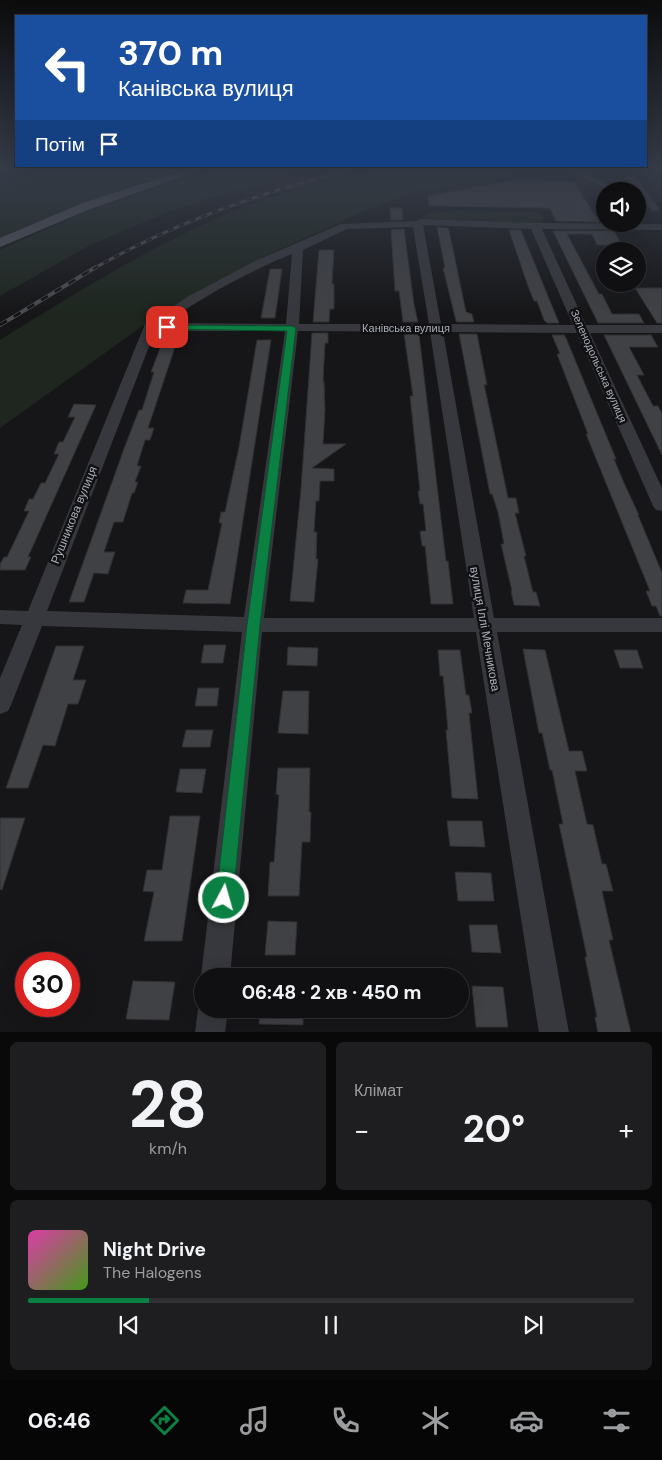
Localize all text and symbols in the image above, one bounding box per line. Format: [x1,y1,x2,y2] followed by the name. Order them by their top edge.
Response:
[118,30,223,76] text: 370 m
[35,35,100,100] icon: left
[118,74,294,103] text: Канівська вулиця
[95,130,123,158] icon: arrive
[35,132,85,157] text: Потім
[596,182,646,292] map controls
[596,182,646,232] button: sound
[596,242,646,292] button: layers
[146,306,188,348] pin
[568,307,630,425] street label: Зеленодольська вулиця
[153,313,181,341] icon: arrive
[362,321,450,335] street label: Канівська вулиця
[47,464,101,566] street label: Рушникова вулиця
[466,565,504,693] street label: вулиця Іллі Мечникова
[197,871,249,923] position arrow
[15,952,80,1017] speed limit sign: 30
[242,980,421,1005] text: 06:48 · 2 хв · 450 m
[129,1063,207,1147] text: 28
[354,1080,403,1101] text: Клімат
[463,1104,525,1154] text: 20°
[354,1112,369,1149] text: −
[619,1112,634,1149] text: +
[149,1138,187,1159] text: km/h
[103,1237,206,1262] text: Night Drive
[103,1262,202,1283] text: The Halogens
[115,1311,143,1339] icon: previous
[317,1311,345,1339] icon: pause
[519,1311,547,1339] icon: next
[147,1403,182,1438] icon: directions
[237,1403,272,1438] icon: music
[328,1403,363,1438] icon: phone
[418,1403,453,1438] icon: climate
[509,1403,544,1438] icon: car
[599,1403,634,1438] icon: filters
[28,1406,91,1435] text: 06:46

